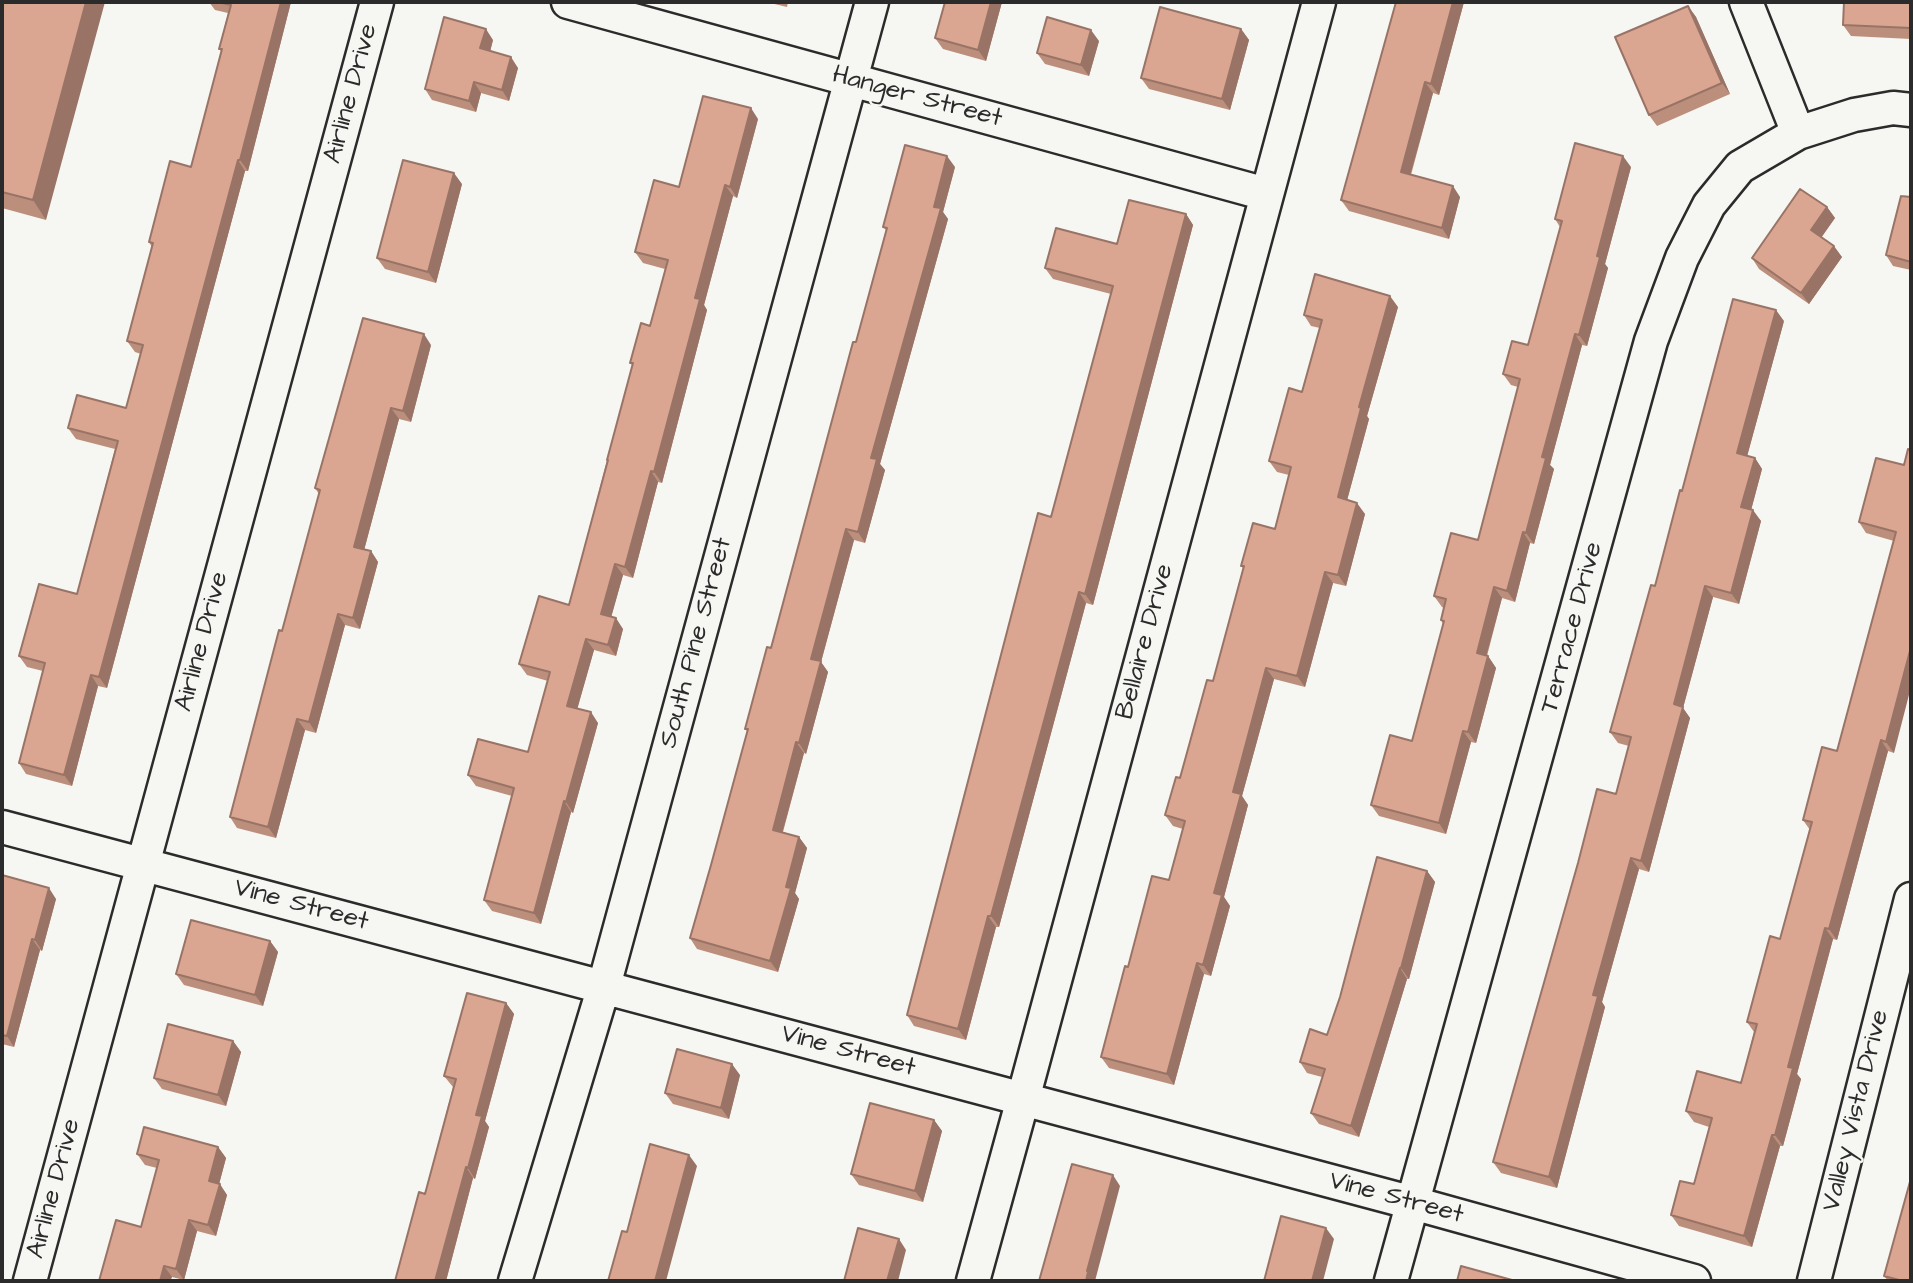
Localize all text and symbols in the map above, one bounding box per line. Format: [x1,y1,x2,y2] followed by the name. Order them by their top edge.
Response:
[318,21,386,167] street label: Airline Drive
[829,60,1005,136] street label: Hanger Street
[654,534,740,752] street label: South Pine Street
[1535,539,1611,717] street label: Terrace Drive
[1110,561,1182,723] street label: Bellaire Drive
[169,569,237,715] street label: Airline Drive
[230,873,372,939] street label: Vine Street
[1817,1007,1897,1215] street label: Valley Vista Drive
[777,1019,919,1085] street label: Vine Street
[21,1116,89,1262] street label: Airline Drive
[1325,1166,1467,1232] street label: Vine Street

